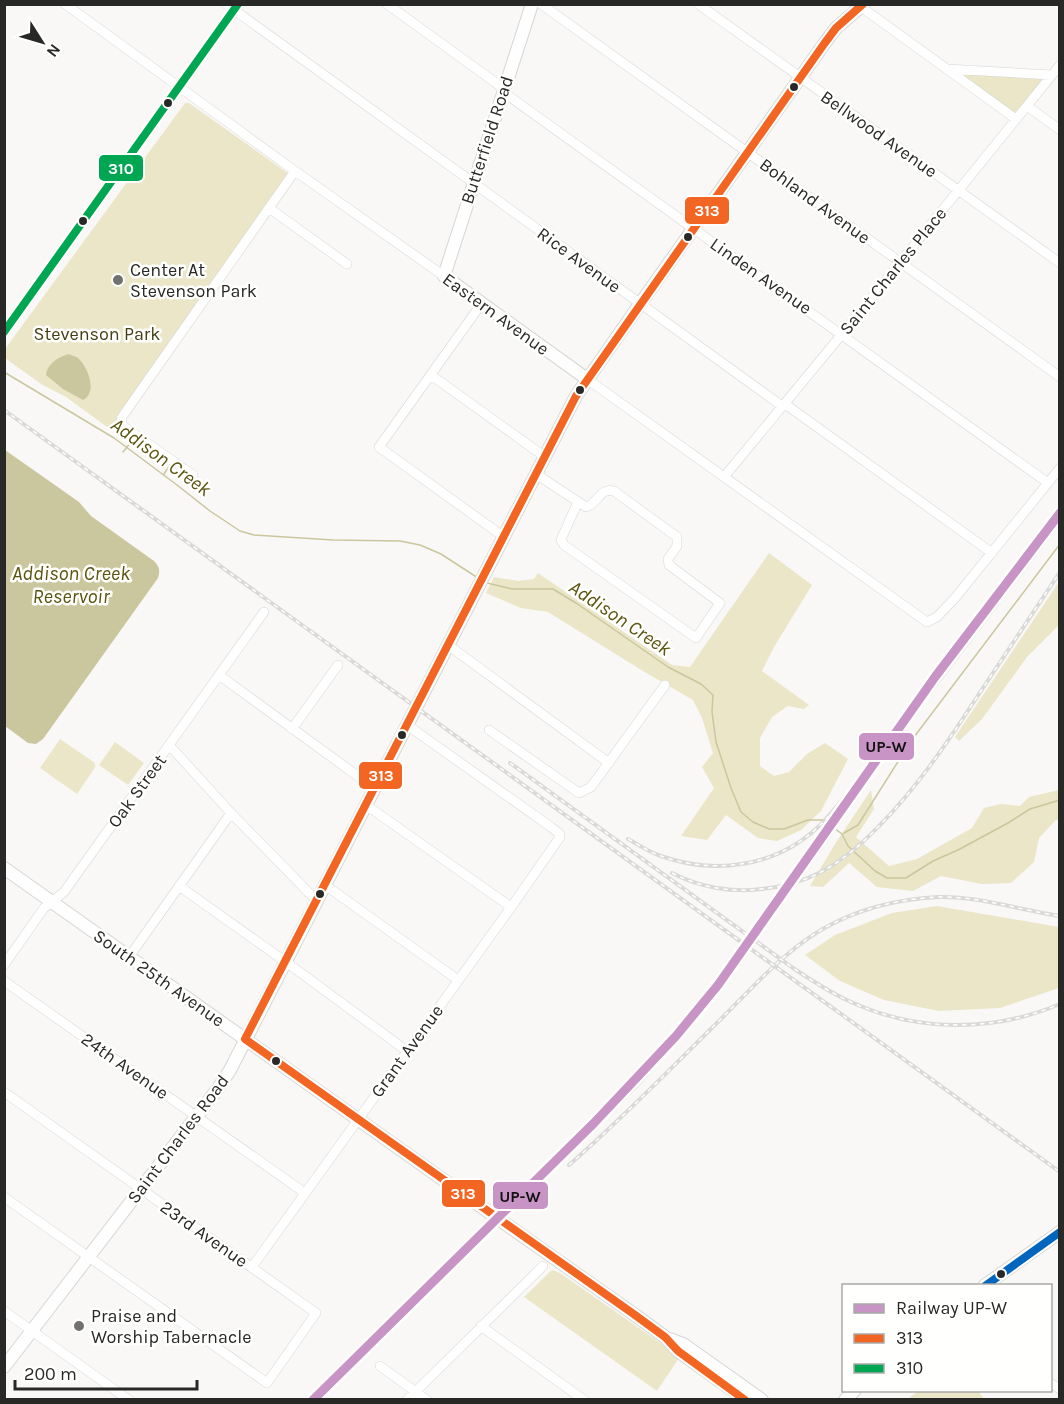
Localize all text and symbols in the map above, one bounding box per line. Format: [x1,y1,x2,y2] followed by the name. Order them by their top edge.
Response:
[12,12,72,72] north arrow
[43,40,65,61] text: N
[456,73,518,207] street label: Butterfield Road
[788,81,800,93] unlabelled marker
[816,86,942,182] street label: Bellwood Avenue
[162,97,174,109] unlabelled marker
[755,153,875,249] street label: Bohland Avenue
[98,154,144,182] line badge: 310
[108,159,134,178] text: 310
[684,196,730,225] line badge: 313
[694,201,720,220] text: 313
[835,203,951,339] street label: Saint Charles Place
[77,215,89,227] unlabelled marker
[533,222,625,298] street label: Rice Avenue
[682,231,694,243] unlabelled marker
[706,233,816,319] street label: Linden Avenue
[130,259,257,302] place label: Center At Stevenson Park
[438,268,554,360] street label: Eastern Avenue
[111,273,125,287] marker: Center At Stevenson Park
[34,323,161,345] park label: Stevenson Park
[574,384,586,396] unlabelled marker
[106,413,216,502] water label: Addison Creek
[12,562,131,608] water label: Addison Creek Reservoir
[565,575,676,661] water label: Addison Creek
[396,729,408,741] unlabelled marker
[858,732,915,761] line badge: UP-W
[865,737,907,756] text: UP-W
[103,750,171,832] street label: Oak Street
[358,761,403,790] line badge: 313
[368,766,394,785] text: 313
[314,888,326,900] unlabelled marker
[89,924,229,1032] street label: South 25th Avenue
[366,1000,448,1102] street label: Grant Avenue
[77,1028,173,1104] street label: 24th Avenue
[270,1055,282,1067] unlabelled marker
[122,1070,234,1208] street label: Saint Charles Road
[441,1179,486,1208] line badge: 313
[492,1181,549,1210] line badge: UP-W
[450,1184,476,1203] text: 313
[499,1187,541,1206] text: UP-W
[156,1196,252,1272] street label: 23rd Avenue
[995,1268,1007,1280] unlabelled marker
[842,1284,1052,1392] legend
[896,1297,1007,1319] text: Railway UP-W
[91,1305,251,1348] place label: Praise and Worship Tabernacle
[72,1319,86,1333] marker: Praise and Worship Tabernacle
[896,1327,923,1349] text: 313
[15,1353,196,1391] scale bar
[896,1357,923,1379] text: 310
[24,1363,77,1385] text: 200 m

